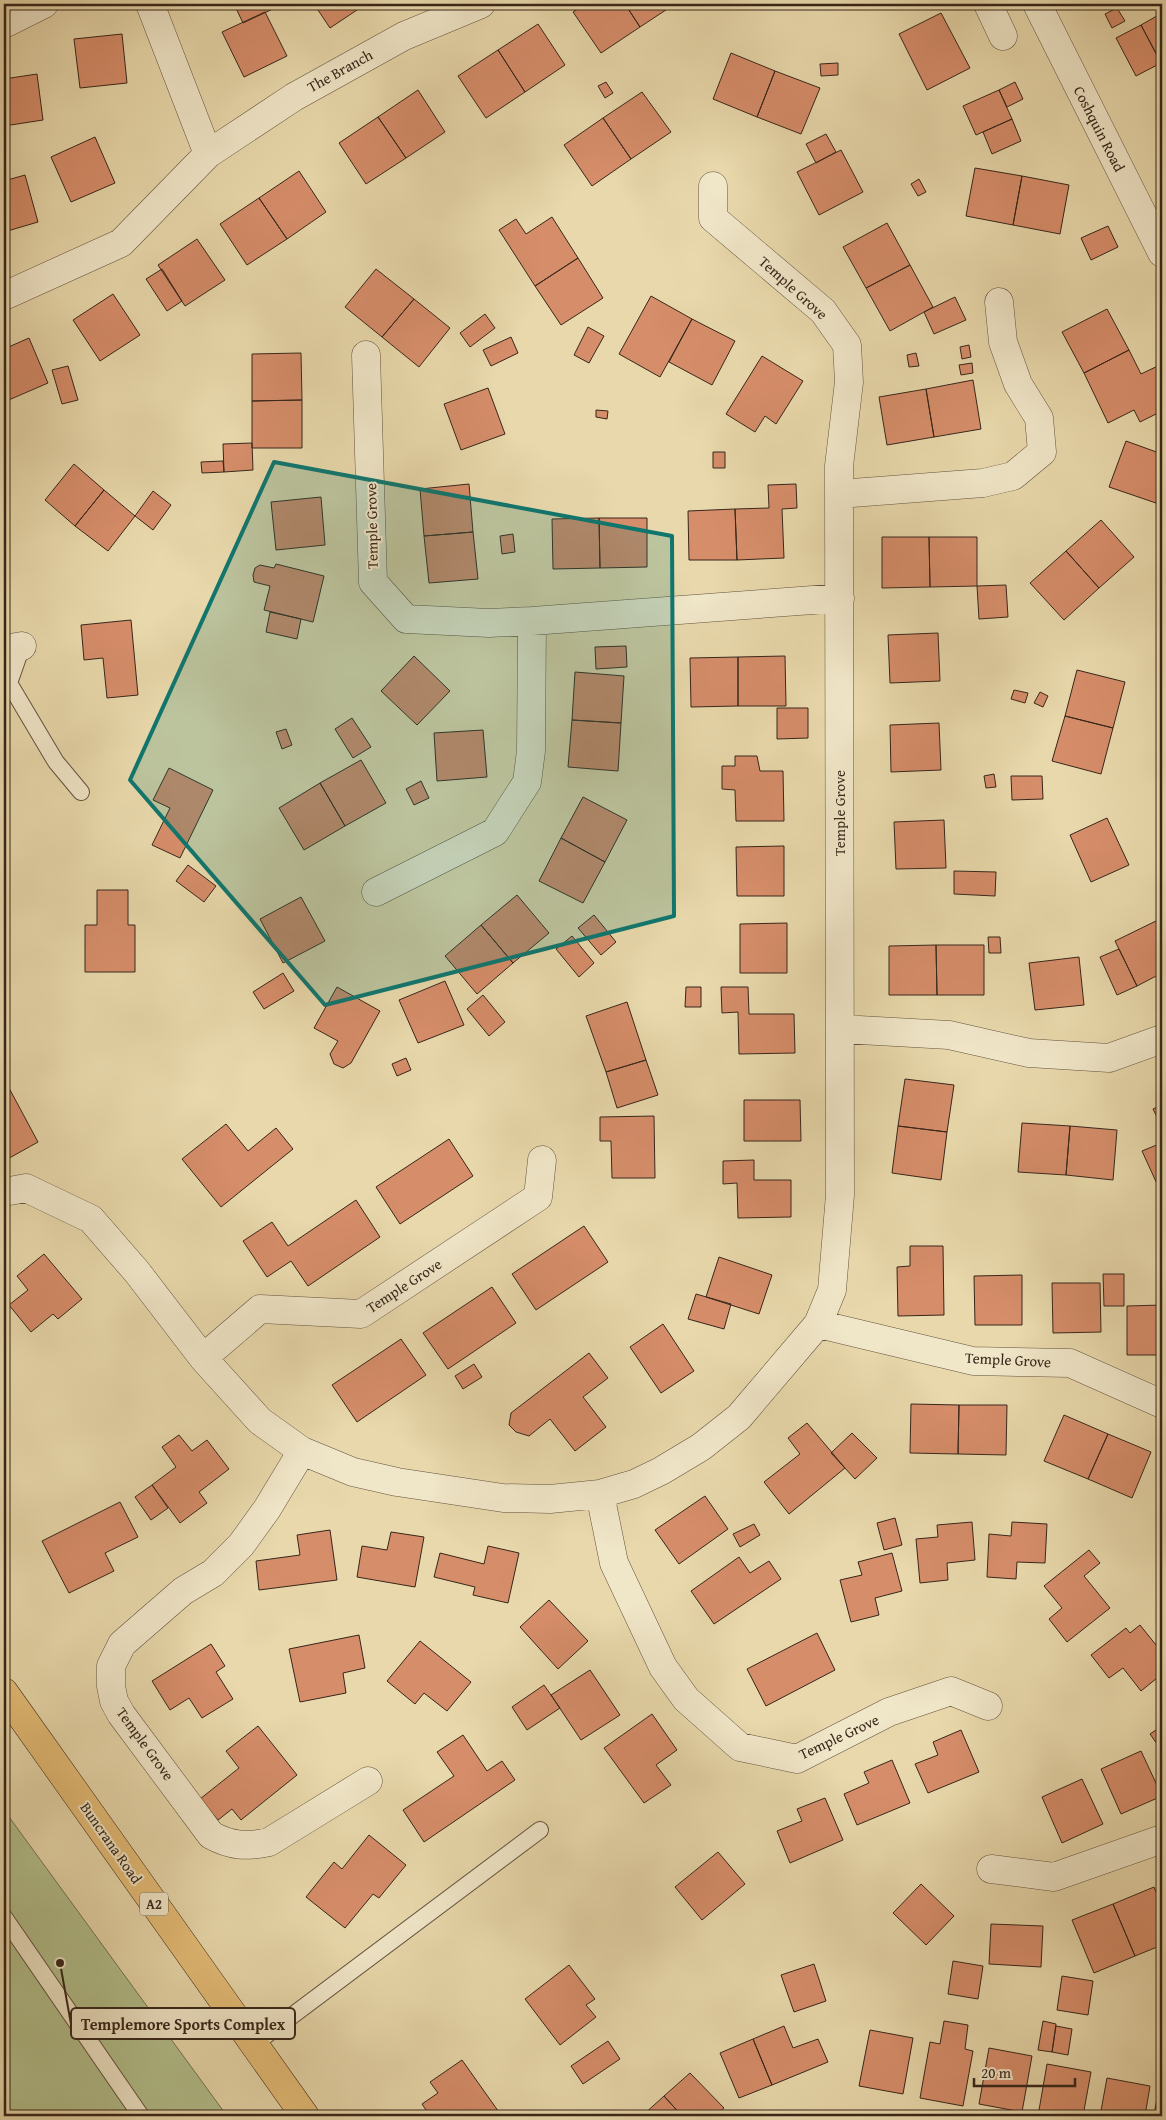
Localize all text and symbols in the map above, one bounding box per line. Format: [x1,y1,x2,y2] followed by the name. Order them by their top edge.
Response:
[303,44,377,97] street label: The Branch
[1069,82,1130,175] street label: Coshquin Road
[754,251,832,324] street label: Temple Grove
[360,483,383,569] street label: Temple Grove
[829,770,850,856] street label: Temple Grove
[362,1253,446,1318] street label: Temple Grove
[965,1347,1052,1372] street label: Temple Grove
[112,1703,179,1785] street label: Temple Grove
[795,1709,882,1764] street label: Temple Grove
[76,1798,147,1888] street label: Buncrana Road
[140,1892,168,1916] road number: A2
[71,2008,295,2039] callout: Templemore Sports Complex
[81,2012,286,2036] text: Templemore Sports Complex
[974,2055,1075,2087] scale bar
[981,2062,1012,2083] text: 20 m

